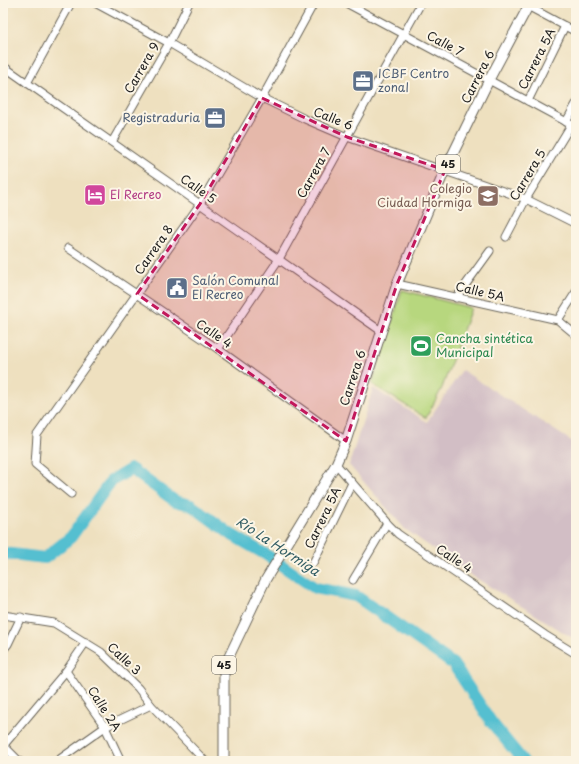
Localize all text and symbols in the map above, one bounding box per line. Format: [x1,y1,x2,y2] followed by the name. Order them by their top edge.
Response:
[513,25,559,92] street label: Carrera 5A
[424,26,467,60] street label: Calle 7
[119,38,163,97] street label: Carrera 9
[456,47,498,106] street label: Carrera 6
[378,64,450,96] place label: ICBF Centro zonal
[350,68,376,94] office icon: ICBF Centro zonal
[311,102,356,134] street label: Calle 6
[202,105,228,131] office icon: Registraduria
[122,108,200,126] place label: Registraduria
[292,144,335,201] street label: Carrera 7
[505,145,550,204] street label: Carrera 5
[436,155,460,173] road number: 45
[177,169,220,207] street label: Calle 5
[377,179,472,211] place label: Colegio Ciudad Hormiga
[82,182,108,208] hotel icon: El Recreo
[475,183,501,209] school or university icon: Colegio Ciudad Hormiga
[110,185,162,203] place label: El Recreo
[129,221,177,278] street label: Carrera 8
[192,271,279,303] place label: Salón Comunal El Recreo
[164,275,190,301] public building icon: Salón Comunal El Recreo
[454,277,507,305] street label: Calle 5A
[193,314,236,352] street label: Calle 4
[436,329,534,361] place label: Cancha sintética Municipal
[408,333,434,359] sports icon: Cancha sintética Municipal
[335,347,370,408] street label: Carrera 6
[299,484,345,552] street label: Carrera 5A
[233,511,324,580] water label: Río La Hormiga
[433,539,476,577] street label: Calle 4
[104,638,146,679] street label: Calle 3
[212,656,236,674] road number: 45
[84,682,126,735] street label: Calle 2A

